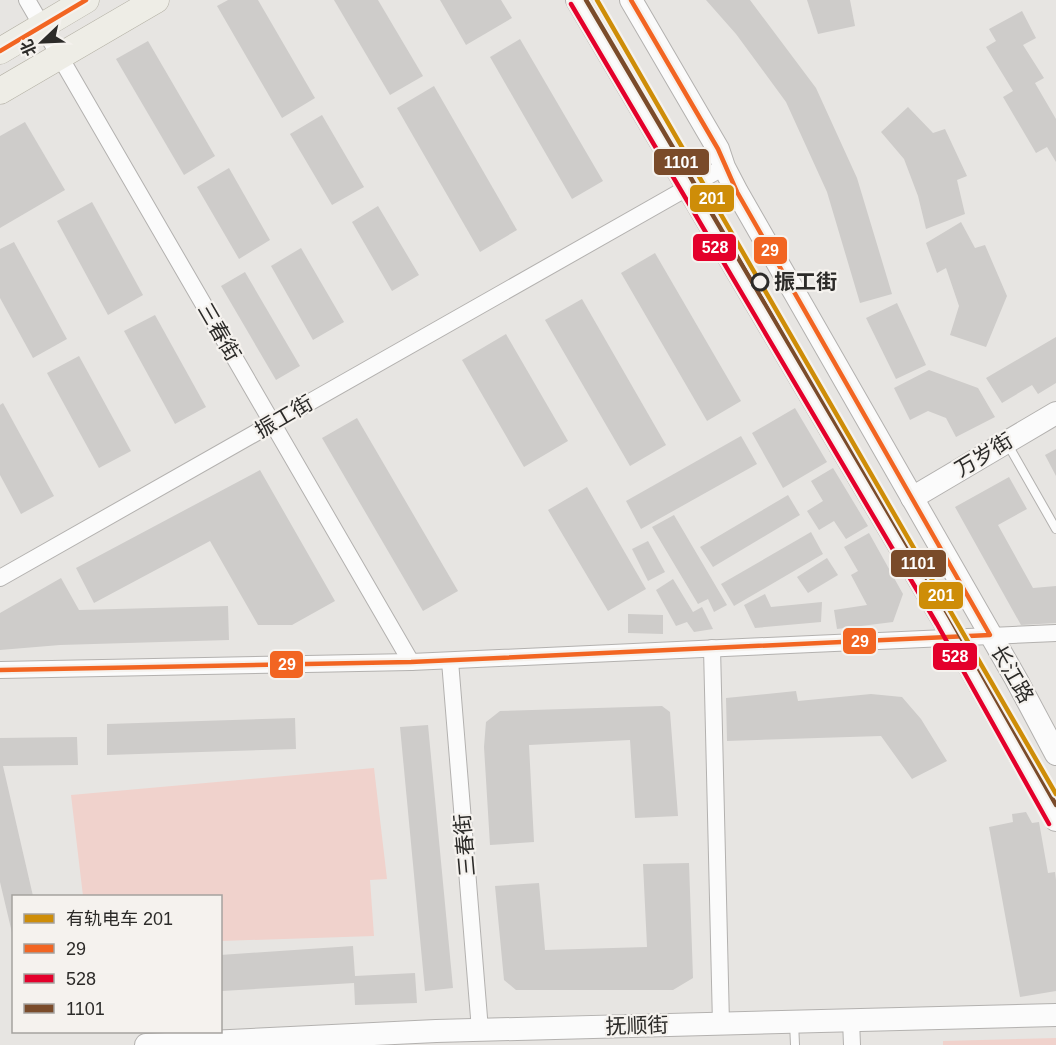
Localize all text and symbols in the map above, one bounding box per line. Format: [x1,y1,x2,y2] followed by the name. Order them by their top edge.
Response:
[12,12,72,72] north arrow
[18,37,40,58] text: 北
[653,148,710,176] line badge: 1101
[664,154,698,171] text: 1101
[689,184,735,213] line badge: 201
[699,190,725,207] text: 201
[692,233,737,262] line badge: 528
[753,236,788,265] line badge: 29
[702,239,728,256] text: 528
[761,242,779,259] text: 29
[774,270,837,293] place label: 振工街
[751,273,769,291] marker: 振工街
[194,299,245,365] street label: 三春街
[251,391,317,442] street label: 振工街
[951,428,1017,481] street label: 万岁街
[890,549,947,578] line badge: 1101
[901,555,935,572] text: 1101
[918,581,964,610] line badge: 201
[928,587,954,604] text: 201
[842,627,877,655] line badge: 29
[851,633,869,650] text: 29
[987,641,1038,707] street label: 长江路
[932,642,978,671] line badge: 528
[942,648,968,665] text: 528
[269,650,304,679] line badge: 29
[278,656,296,673] text: 29
[450,813,479,877] street label: 三春街
[12,895,222,1033] legend
[66,909,173,929] text: 有轨电车 201
[66,939,86,959] text: 29
[66,969,96,989] text: 528
[66,999,105,1019] text: 1101
[605,1013,669,1038] street label: 抚顺街

